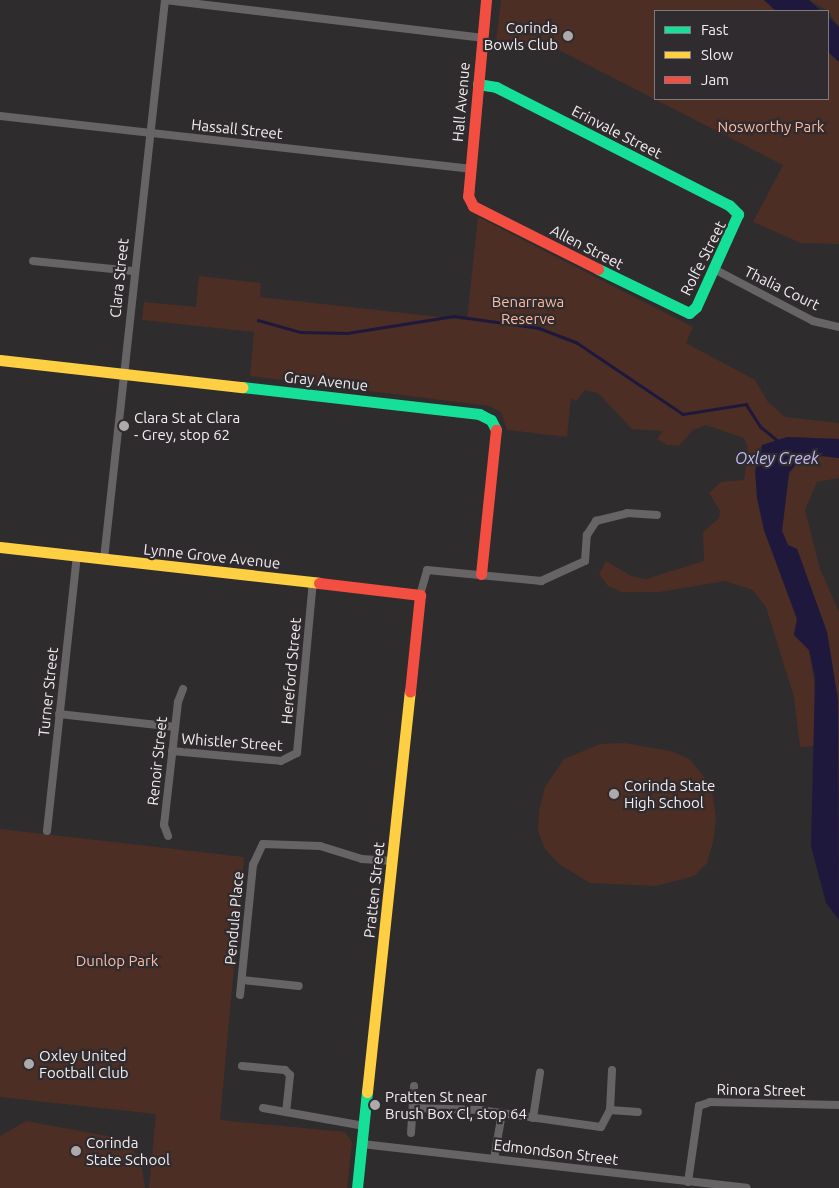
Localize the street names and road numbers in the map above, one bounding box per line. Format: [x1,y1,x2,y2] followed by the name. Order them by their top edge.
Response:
[449,61,473,143] street label: Hall Avenue
[569,102,665,162] street label: Erinvale Street
[190,115,284,143] street label: Hassall Street
[677,218,729,298] street label: Rolfe Street
[547,221,627,273] street label: Allen Street
[106,237,132,319] street label: Clara Street
[741,262,823,314] street label: Thalia Court
[283,368,369,394] street label: Gray Avenue
[143,540,281,572] street label: Lynne Grove Avenue
[277,617,305,725] street label: Hereford Street
[34,646,62,738] street label: Turner Street
[143,716,171,806] street label: Renoir Street
[181,729,283,755] street label: Whistler Street
[360,841,388,939] street label: Pratten Street
[221,870,247,966] street label: Pendula Place
[716,1080,806,1100] street label: Rinora Street
[493,1135,619,1169] street label: Edmondson Street

